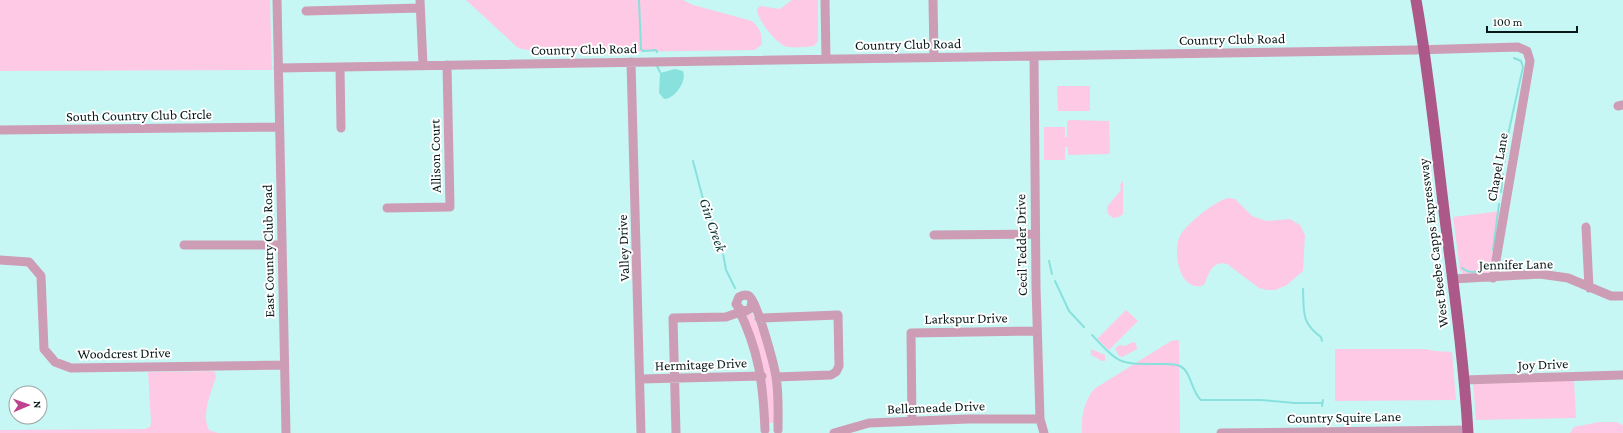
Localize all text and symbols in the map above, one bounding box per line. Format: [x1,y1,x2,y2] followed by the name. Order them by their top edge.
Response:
[1487,8,1577,34] scale bar
[1493,15,1523,29] text: 100 m
[1179,30,1286,48] street label: Country Club Road
[855,35,962,53] street label: Country Club Road
[531,40,638,58] street label: Country Club Road
[66,106,212,124] street label: South Country Club Circle
[426,119,444,193] street label: Allison Court
[1483,132,1511,202] street label: Chapel Lane
[1415,157,1451,329] street label: West Beebe Capps Expressway
[259,184,277,318] street label: East Country Club Road
[1012,194,1030,296] street label: Cecil Tedder Drive
[696,196,730,255] water label: Gin Creek
[614,214,632,282] street label: Valley Drive
[1477,255,1553,273] street label: Jennifer Lane
[924,309,1008,327] street label: Larkspur Drive
[77,344,171,362] street label: Woodcrest Drive
[655,354,747,374] street label: Hermitage Drive
[1515,355,1569,373] street label: Joy Drive
[8,385,48,425] north arrow
[887,397,985,417] street label: Bellemeade Drive
[32,401,44,409] text: N
[1287,408,1401,426] street label: Country Squire Lane

